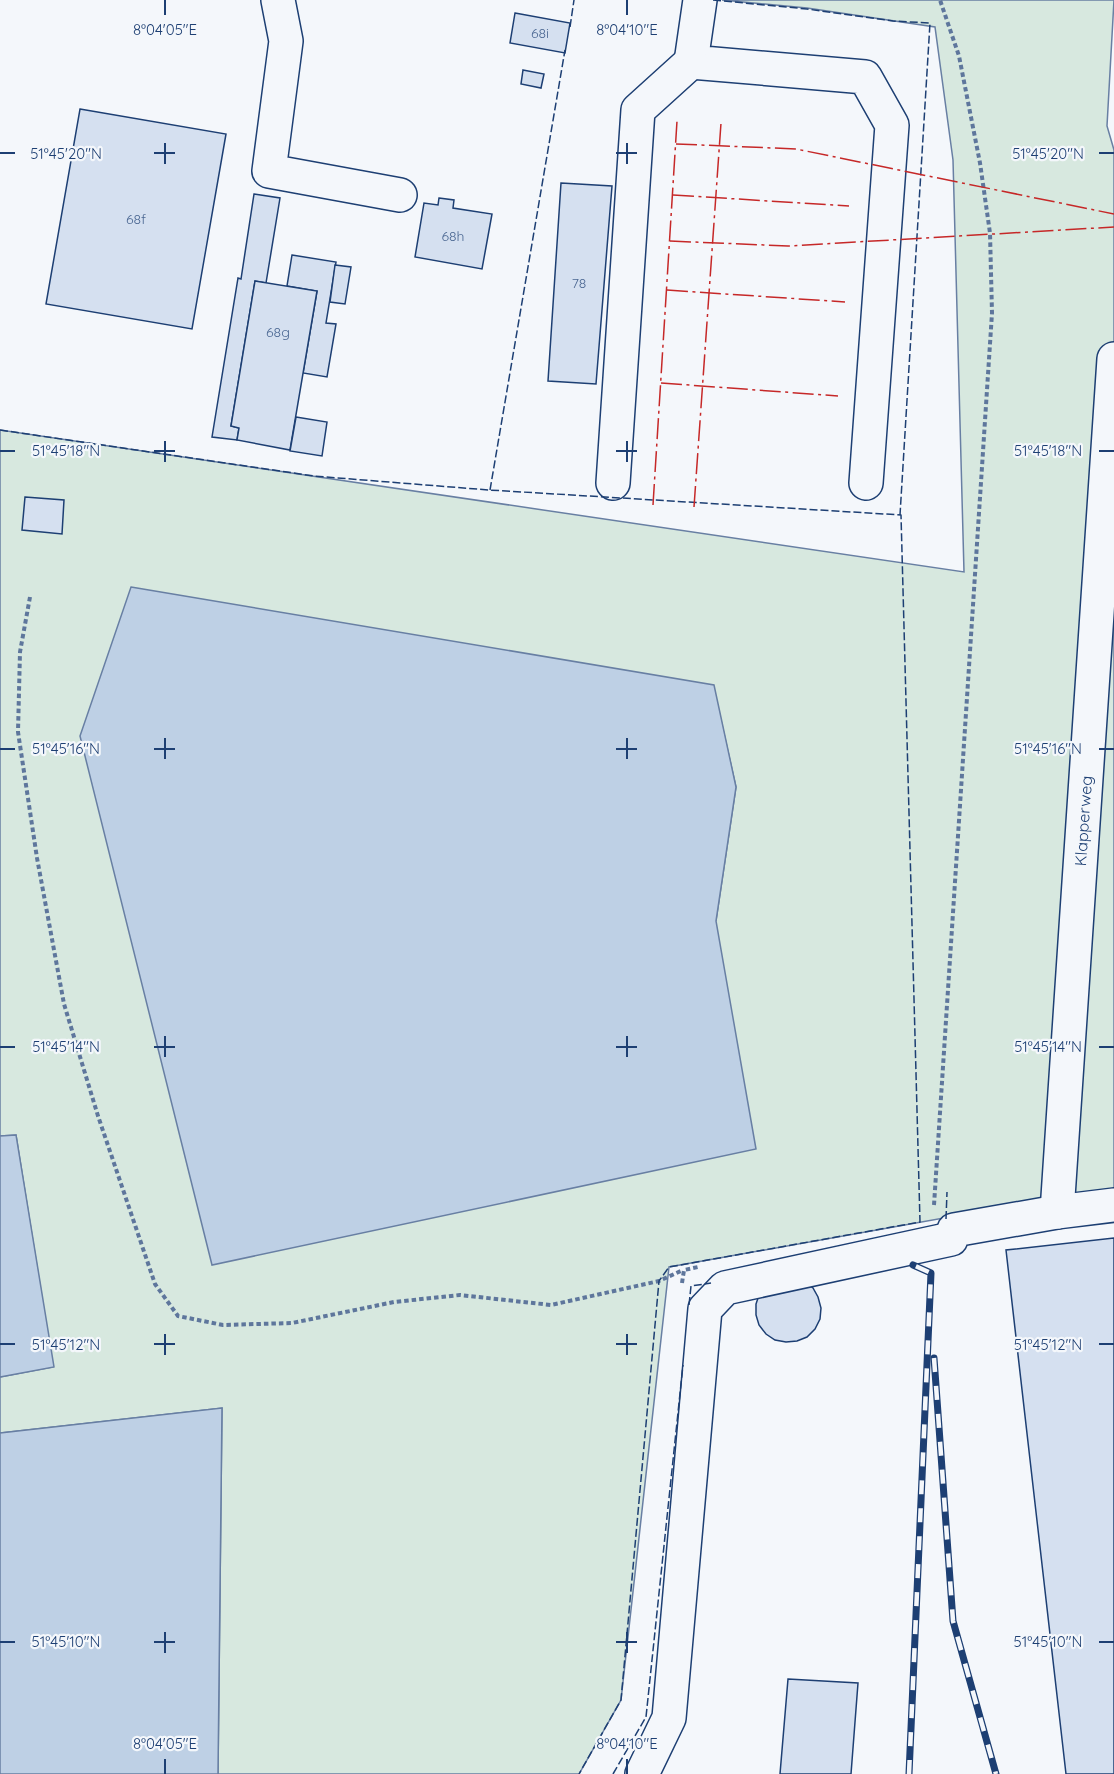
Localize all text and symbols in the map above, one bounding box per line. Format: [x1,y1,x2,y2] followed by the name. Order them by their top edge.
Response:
[133,20,197,39] text: 8°04'05"E
[596,20,658,39] text: 8°04'10"E
[531,24,549,42] house number: 68i
[30,144,102,163] text: 51°45'20"N
[1012,144,1084,163] text: 51°45'20"N
[126,210,146,228] house number: 68f
[441,227,465,245] house number: 68h
[572,274,586,292] house number: 78
[266,323,290,341] house number: 68g
[32,441,100,460] text: 51°45'18"N
[1014,441,1082,460] text: 51°45'18"N
[32,739,100,758] text: 51°45'16"N
[1014,739,1082,758] text: 51°45'16"N
[1070,775,1096,867] street label: Klapperweg
[32,1037,100,1056] text: 51°45'14"N
[1014,1037,1082,1056] text: 51°45'14"N
[32,1335,100,1354] text: 51°45'12"N
[1014,1335,1082,1354] text: 51°45'12"N
[32,1632,100,1651] text: 51°45'10"N
[1014,1632,1082,1651] text: 51°45'10"N
[133,1734,197,1753] text: 8°04'05"E
[596,1734,658,1753] text: 8°04'10"E

